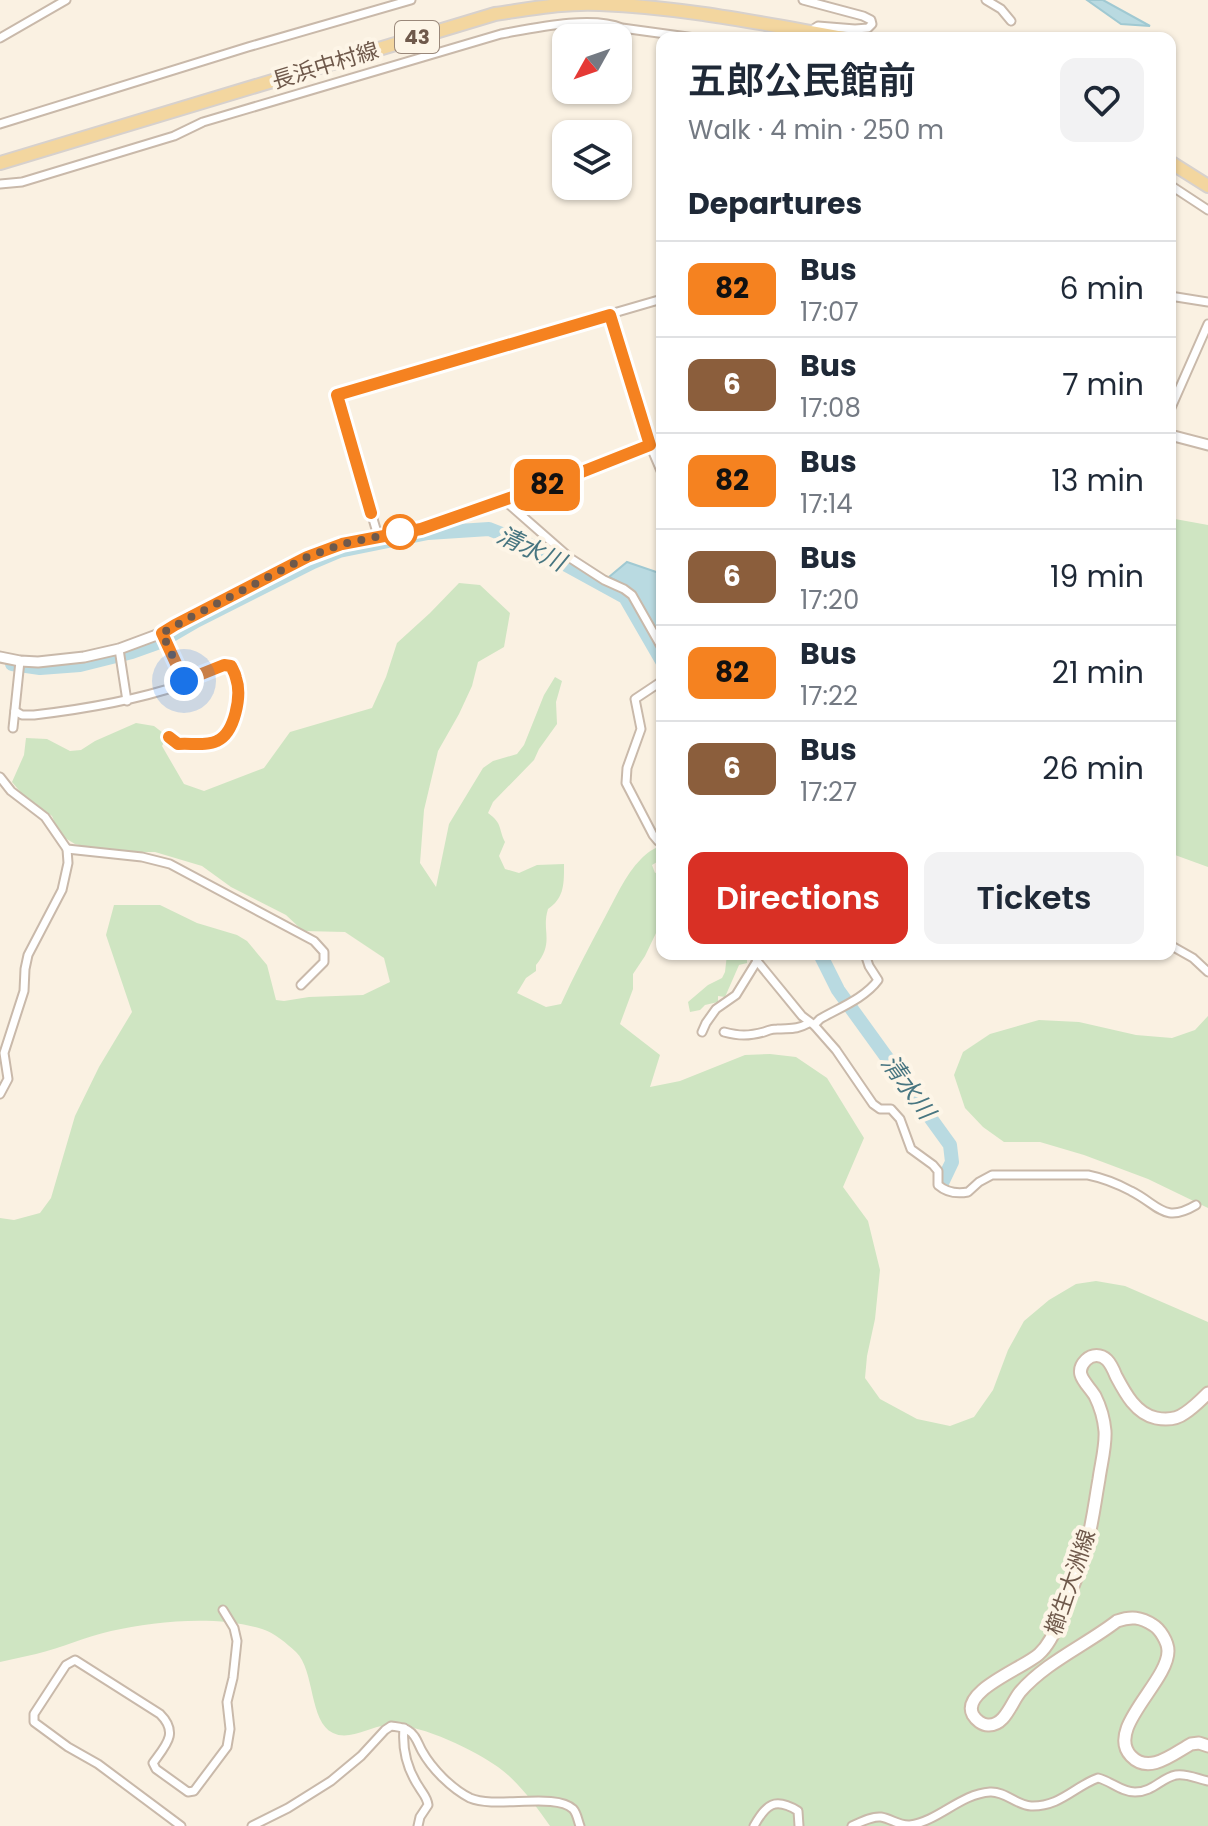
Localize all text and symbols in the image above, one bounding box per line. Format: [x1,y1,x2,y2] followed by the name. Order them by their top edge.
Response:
[395,21,439,53] road number: 43
[552,24,632,104] north arrow
[552,24,632,200] map controls
[268,35,382,96] street label: 長浜中村線
[688,54,916,107] text: 五郎公民館前
[1060,58,1144,142] button: heart
[688,112,944,148] text: Walk · 4 min · 250 m
[552,120,632,200] button: layers
[688,182,862,225] text: Departures
[800,248,857,291] text: Bus
[1059,267,1144,310] text: 6 min
[715,269,749,308] text: 82
[800,294,859,330] text: 17:07
[800,344,857,387] text: Bus
[1062,363,1144,406] text: 7 min
[723,365,741,404] text: 6
[800,390,861,426] text: 17:08
[800,440,857,483] text: Bus
[511,459,583,511] line badge: 82
[1051,459,1144,502] text: 13 min
[715,461,749,500] text: 82
[530,465,564,504] text: 82
[800,486,853,522] text: 17:14
[383,515,417,549] unlabelled marker
[492,518,574,580] water label: 清水川
[800,536,857,579] text: Bus
[1050,555,1144,598] text: 19 min
[723,557,741,596] text: 6
[800,582,859,618] text: 17:20
[800,632,857,675] text: Bus
[1052,651,1144,694] text: 21 min
[715,653,749,692] text: 82
[164,661,204,701] your location
[800,678,858,714] text: 17:22
[800,728,857,771] text: Bus
[1042,747,1144,790] text: 26 min
[723,749,741,788] text: 6
[800,774,857,810] text: 17:27
[688,852,908,944] button: Directions
[924,852,1144,944] button: Tickets
[874,1048,945,1128] water label: 清水川
[1038,1525,1103,1639] street label: 櫛生大洲線

